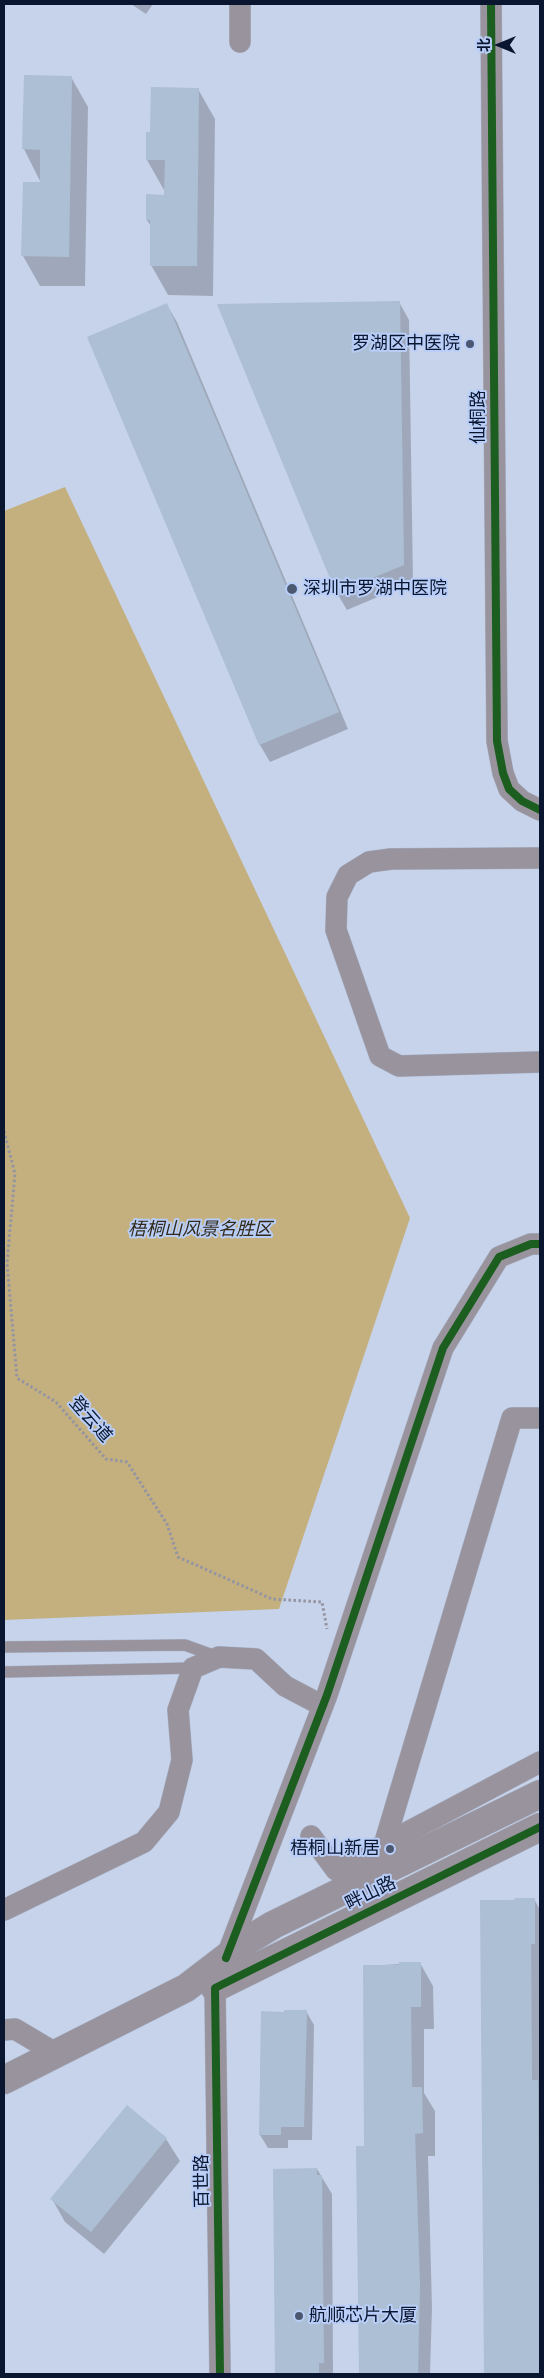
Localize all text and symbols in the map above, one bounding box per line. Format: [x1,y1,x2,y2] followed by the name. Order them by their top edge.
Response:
[474,20,524,70] north arrow
[474,38,494,52] text: 北
[352,333,460,355] place label: 罗湖区中医院
[464,338,476,350] marker: 罗湖区中医院
[468,390,490,444] street label: 仙桐路
[303,578,447,600] place label: 深圳市罗湖中医院
[285,582,299,596] marker: 深圳市罗湖中医院
[128,1219,272,1241] park label: 梧桐山风景名胜区
[64,1393,116,1447] street label: 登云道
[290,1838,380,1860] place label: 梧桐山新居
[384,1843,396,1855] marker: 梧桐山新居
[342,1872,400,1916] street label: 畔山路
[192,2154,214,2208] street label: 百世路
[309,2305,417,2327] place label: 航顺芯片大厦
[293,2310,305,2322] marker: 航顺芯片大厦

